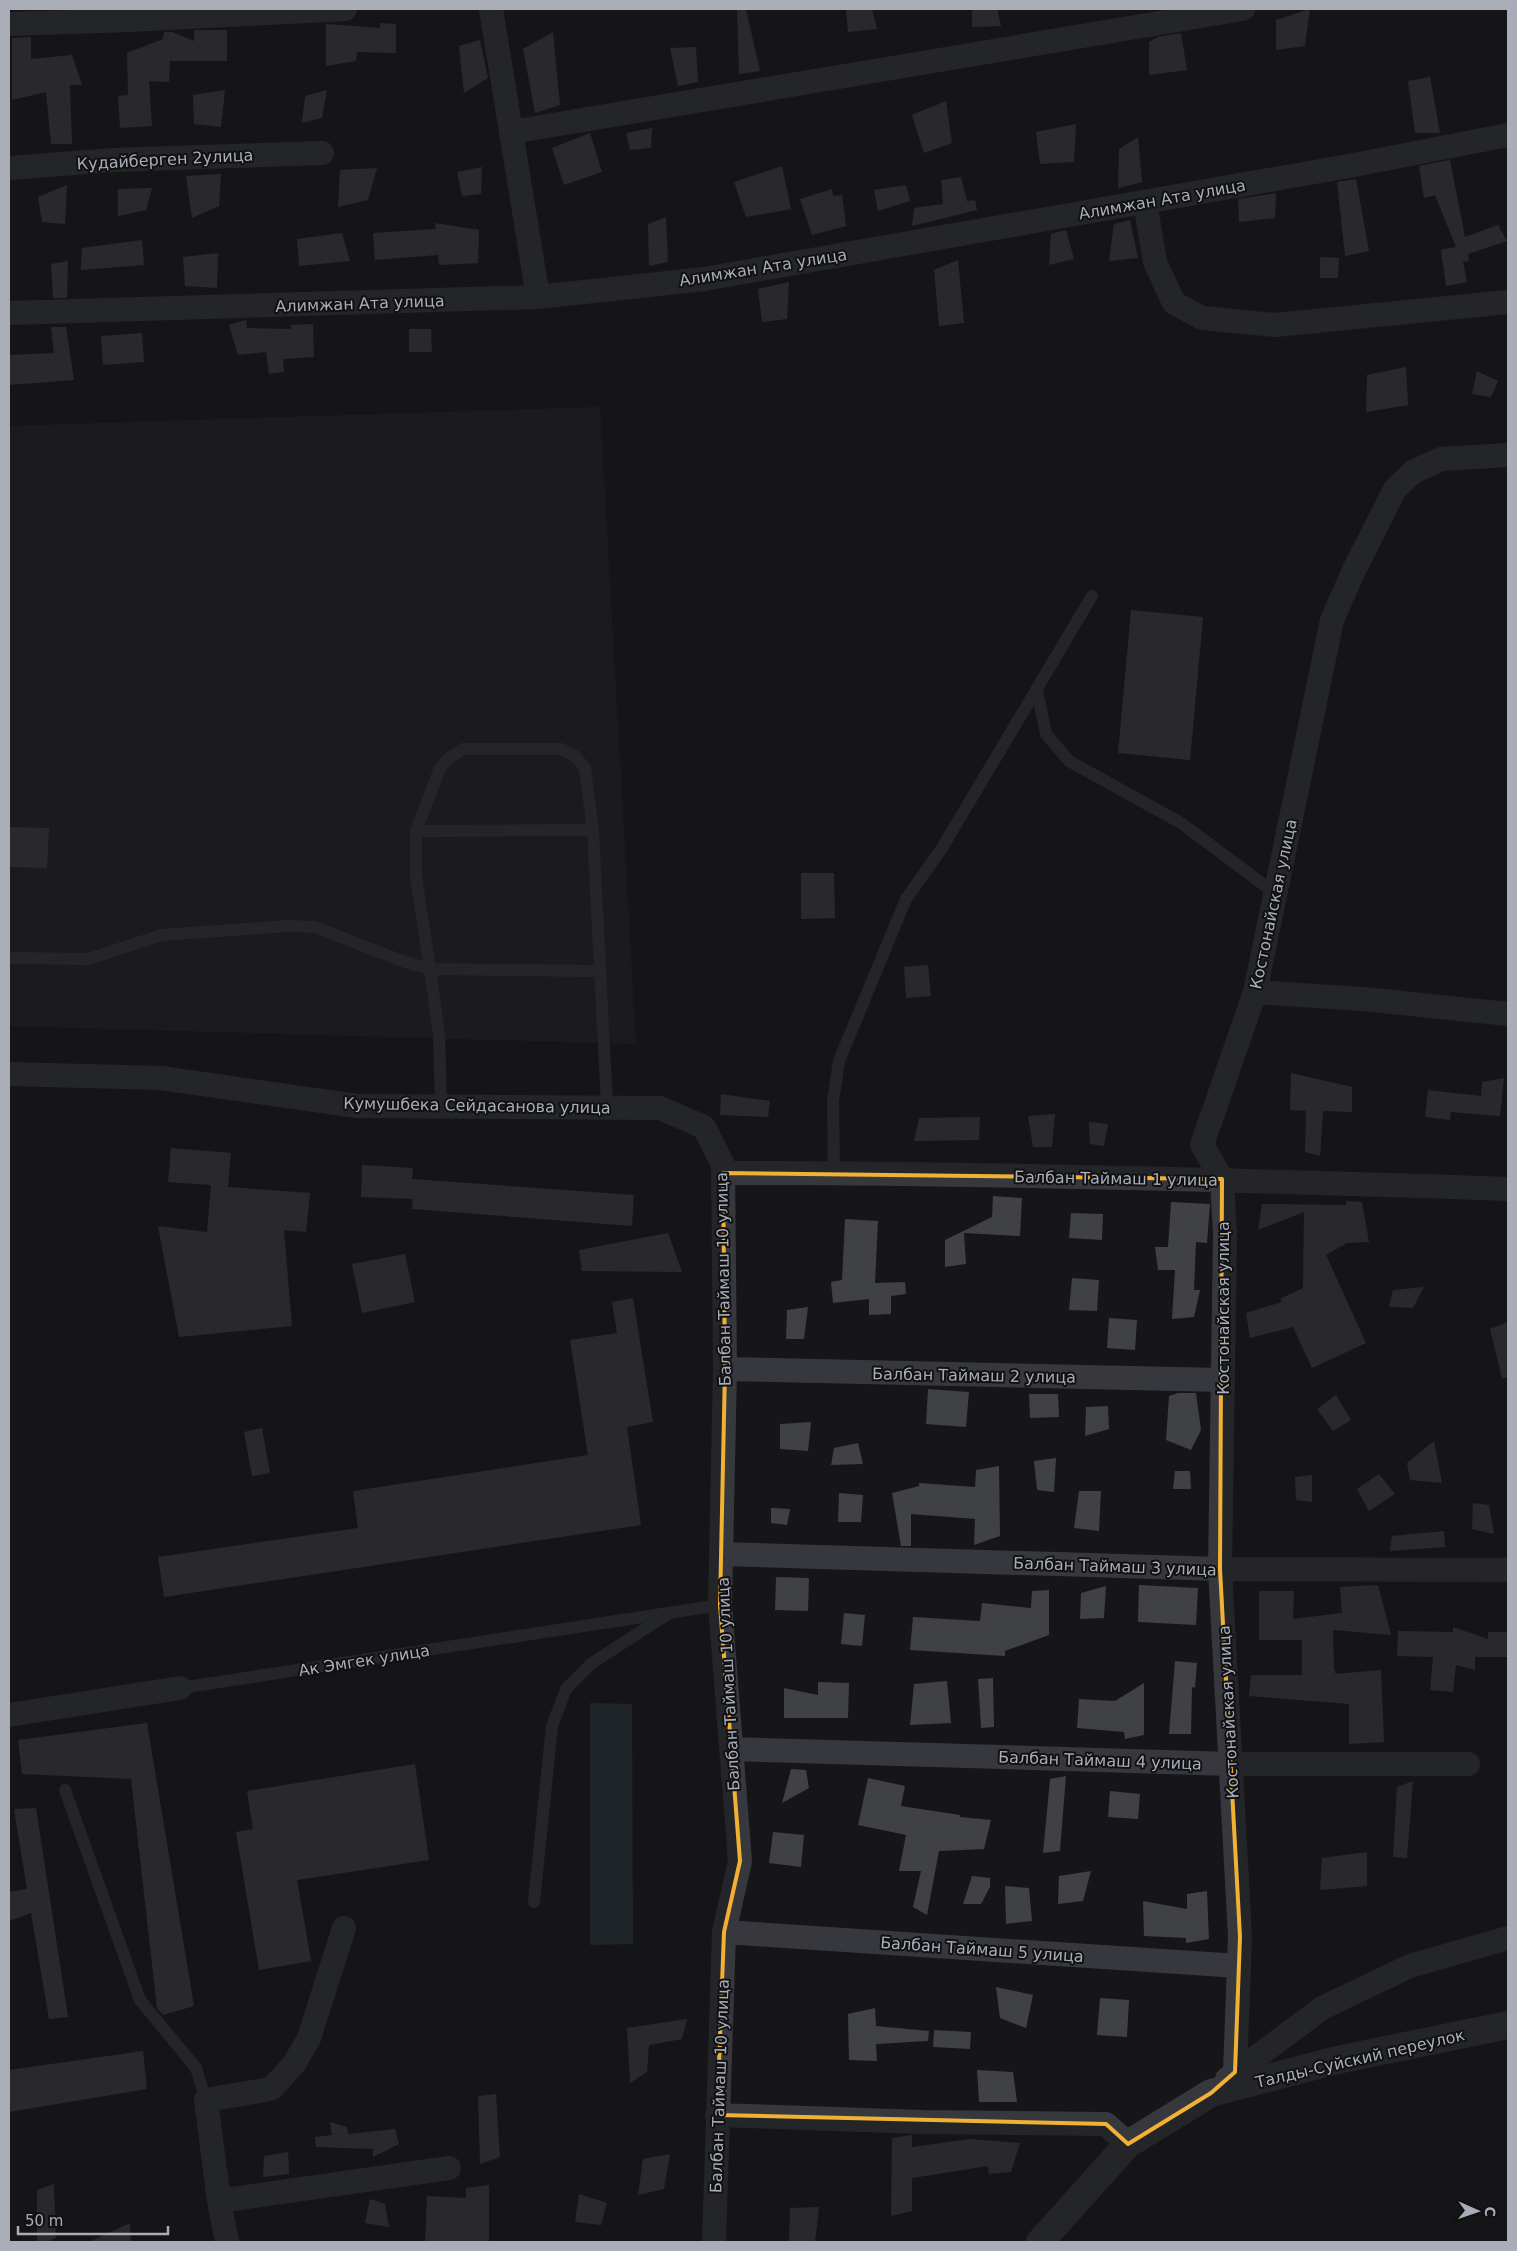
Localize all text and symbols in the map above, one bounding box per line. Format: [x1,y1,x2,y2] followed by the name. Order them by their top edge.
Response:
[76,145,254,174] street label: Кудайберген 2улица
[1077,175,1247,224] street label: Алимжан Ата улица
[678,245,848,290] street label: Алимжан Ата улица
[275,291,445,316] street label: Алимжан Ата улица
[1246,817,1301,991] street label: Костонайская улица
[343,1094,611,1117] street label: Кумушбека Сейдасанова улица
[1014,1167,1218,1190] street label: Балбан Таймаш 1 улица
[712,1172,735,1386] street label: Балбан Таймаш 10 улица
[1214,1221,1233,1395] street label: Костонайская улица
[872,1364,1076,1387] street label: Балбан Таймаш 2 улица
[1013,1553,1217,1580] street label: Балбан Таймаш 3 улица
[713,1577,744,1791] street label: Балбан Таймаш 10 улица
[1214,1625,1243,1799] street label: Костонайская улица
[297,1641,431,1680] street label: Ак Эмгек улица
[998,1747,1202,1774] street label: Балбан Таймаш 4 улица
[880,1933,1084,1966] street label: Балбан Таймаш 5 улица
[706,1979,733,2193] street label: Балбан Таймаш 10 улица
[1253,2025,1467,2092] street label: Талды-Суйский переулок
[1452,2186,1502,2236] north arrow
[18,2204,168,2236] scale bar
[1482,2206,1498,2217] text: С
[25,2212,63,2230] text: 50 m

